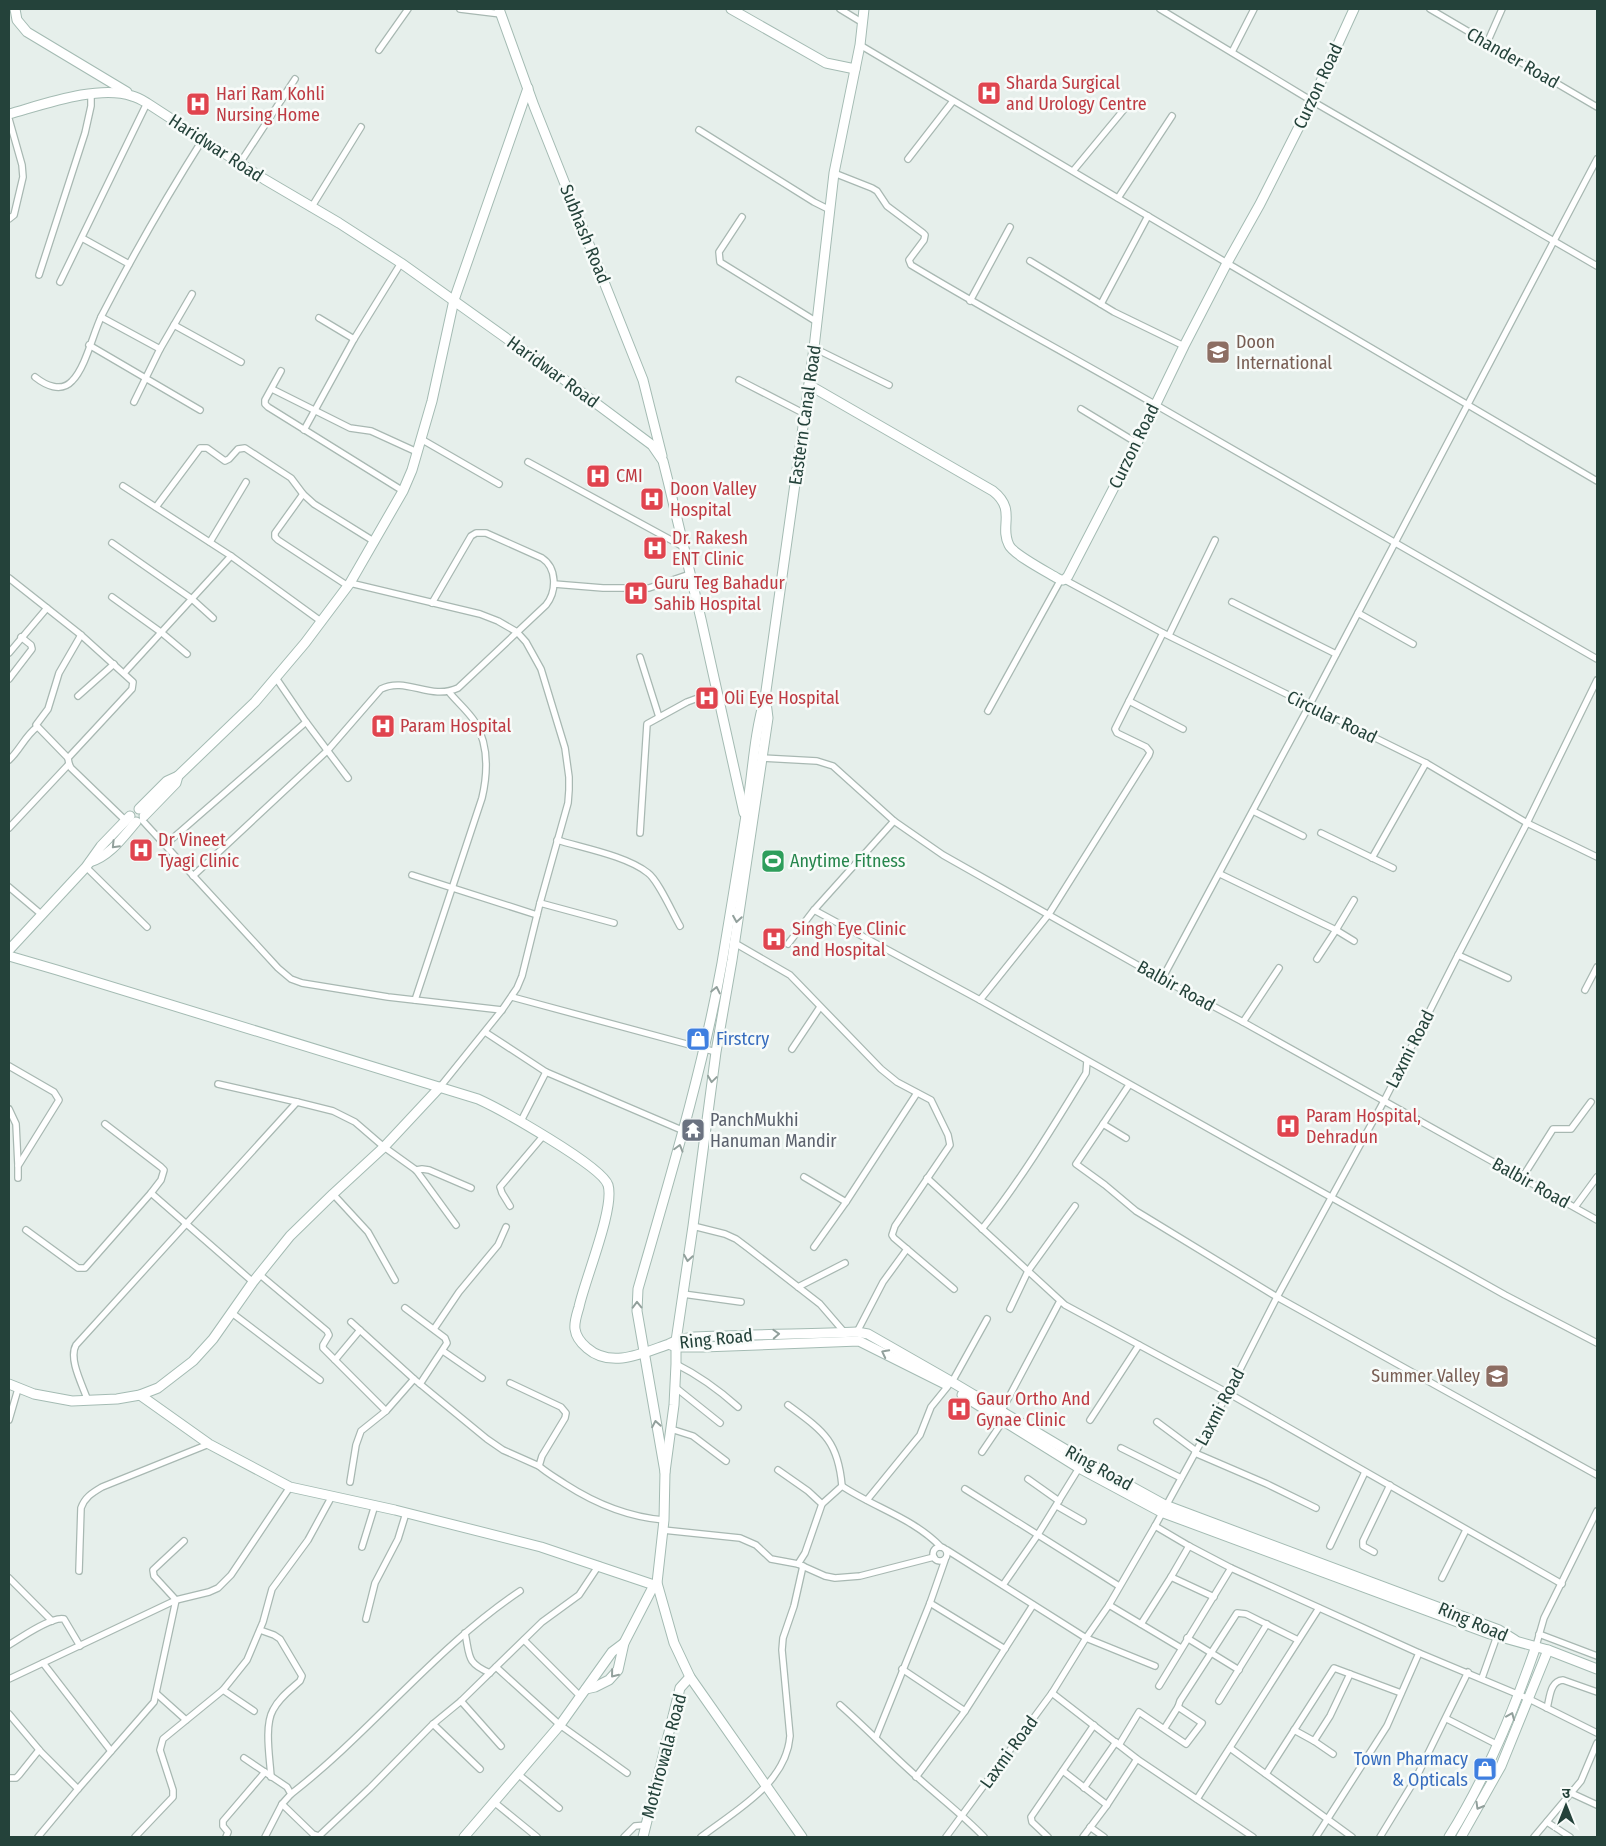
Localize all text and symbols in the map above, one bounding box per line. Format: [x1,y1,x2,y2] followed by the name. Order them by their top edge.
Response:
[1463,23,1563,93] street label: Chander Road
[1289,40,1347,132] street label: Curzon Road
[1006,72,1147,115] place label: Sharda Surgical and Urology Centre
[976,80,1002,106] hospital icon: Sharda Surgical and Urology Centre
[216,83,325,126] place label: Hari Ram Kohli Nursing Home
[185,91,211,117] hospital icon: Hari Ram Kohli Nursing Home
[165,109,267,187] street label: Haridwar Road
[555,181,615,287] street label: Subhash Road
[503,331,603,413] street label: Haridwar Road
[1236,331,1332,374] place label: Doon International
[1205,339,1231,365] school or university icon: Doon International
[784,343,826,487] street label: Eastern Canal Road
[1104,400,1164,492] street label: Curzon Road
[585,463,611,489] hospital icon: CMI
[616,465,643,487] place label: CMI
[670,478,756,521] place label: Doon Valley Hospital
[639,486,665,512] hospital icon: Doon Valley Hospital
[672,527,748,570] place label: Dr. Rakesh ENT Clinic
[642,535,668,561] hospital icon: Dr. Rakesh ENT Clinic
[654,572,786,615] place label: Guru Teg Bahadur Sahib Hospital
[623,580,649,606] hospital icon: Guru Teg Bahadur Sahib Hospital
[694,685,720,711] hospital icon: Oli Eye Hospital
[1283,686,1381,748] street label: Circular Road
[724,687,840,709] place label: Oli Eye Hospital
[370,713,396,739] hospital icon: Param Hospital
[400,715,511,737] place label: Param Hospital
[158,829,240,872] place label: Dr Vineet Tyagi Clinic
[128,837,154,863] hospital icon: Dr Vineet Tyagi Clinic
[112,839,121,848] one-way arrow
[760,848,786,874] sports icon: Anytime Fitness
[790,850,906,872] place label: Anytime Fitness
[732,915,743,923] one-way arrow
[792,918,907,961] place label: Singh Eye Clinic and Hospital
[761,926,787,952] hospital icon: Singh Eye Clinic and Hospital
[1133,956,1219,1016] street label: Balbir Road
[710,986,721,994] one-way arrow
[1381,1006,1439,1092] street label: Laxmi Road
[685,1026,711,1052] shop icon: Firstcry
[716,1028,769,1050] place label: Firstcry
[707,1076,718,1084] one-way arrow
[1306,1105,1421,1148] place label: Param Hospital, Dehradun
[710,1109,837,1152] place label: PanchMukhi Hanuman Mandir
[1275,1113,1301,1139] hospital icon: Param Hospital, Dehradun
[680,1117,706,1143] temple icon: PanchMukhi Hanuman Mandir
[673,1145,683,1153] one-way arrow
[1488,1153,1574,1213] street label: Balbir Road
[684,1253,694,1262] one-way arrow
[632,1301,642,1308] one-way arrow
[678,1324,754,1354] street label: Ring Road
[773,1328,781,1339] one-way arrow
[881,1349,890,1359] one-way arrow
[1484,1363,1510,1389] school or university icon: Summer Valley
[1190,1365,1250,1449] street label: Laxmi Road
[1371,1365,1480,1387] place label: Summer Valley
[976,1388,1090,1431] place label: Gaur Ortho And Gynae Clinic
[946,1396,972,1422] hospital icon: Gaur Ortho And Gynae Clinic
[651,1419,662,1428] one-way arrow
[1061,1440,1137,1496] street label: Ring Road
[1435,1597,1511,1647] street label: Ring Road
[610,1668,619,1677] one-way arrow
[637,1691,691,1821] street label: Mothrowala Road
[975,1711,1043,1793] street label: Laxmi Road
[1504,1712,1515,1721] one-way arrow
[1354,1748,1468,1791] place label: Town Pharmacy & Opticals
[1472,1756,1498,1782] shop icon: Town Pharmacy & Opticals
[1541,1781,1591,1831] north arrow
[1562,1785,1571,1802] text: उ
[1475,1801,1485,1810] one-way arrow

